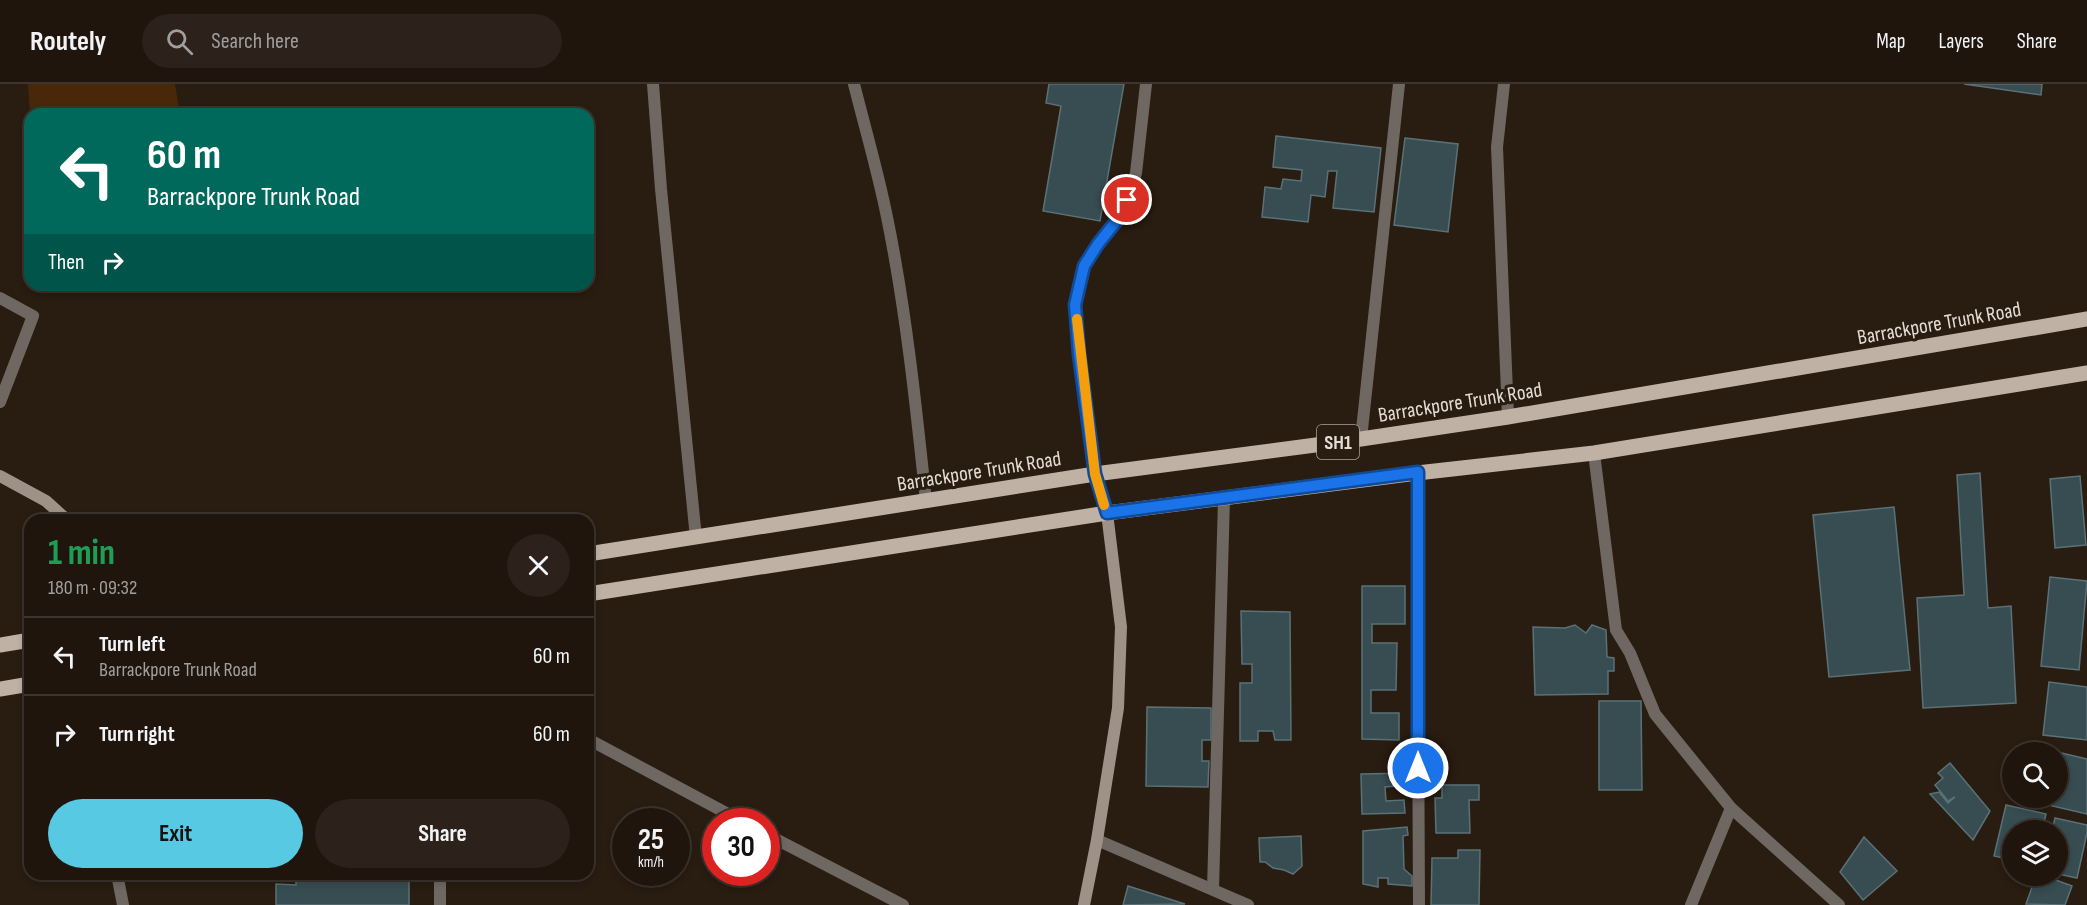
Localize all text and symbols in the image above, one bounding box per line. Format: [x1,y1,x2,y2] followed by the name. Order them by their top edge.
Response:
[142,14,562,68] search box
[30,25,106,58] text: Routely
[163,25,196,58] icon: search
[211,28,299,55] text: Search here
[1876,29,1905,54] text: Map
[1938,29,1984,54] text: Layers
[2017,29,2057,54] text: Share
[147,130,221,181] text: 60 m
[48,132,126,210] icon: left
[1101,174,1152,225] pin
[147,181,360,213] text: Barrackpore Trunk Road
[1110,183,1143,216] icon: arrive
[96,246,129,279] icon: right
[48,249,84,276] text: Then
[1855,297,2023,350] street label: Barrackpore Trunk Road
[1376,377,1544,428] street label: Barrackpore Trunk Road
[1317,425,1359,459] road number: SH1
[895,446,1063,497] street label: Barrackpore Trunk Road
[48,532,115,575] text: 1 min
[507,534,570,597] button: close
[48,576,137,600] text: 180 m · 09:32
[99,631,165,658] text: Turn left
[48,640,81,673] icon: left
[533,643,570,670] text: 60 m
[99,658,257,682] text: Barrackpore Trunk Road
[48,718,81,751] icon: right
[99,721,175,748] text: Turn right
[533,721,570,748] text: 60 m
[1386,736,1450,800] position arrow
[2002,742,2068,886] map controls
[2002,742,2068,808] button: search
[48,799,303,868] button: Exit
[315,799,570,868] button: Share
[702,808,780,886] speed limit sign: 30
[2002,820,2068,886] button: layers
[638,822,664,858] text: 25
[638,853,664,872] text: km/h

